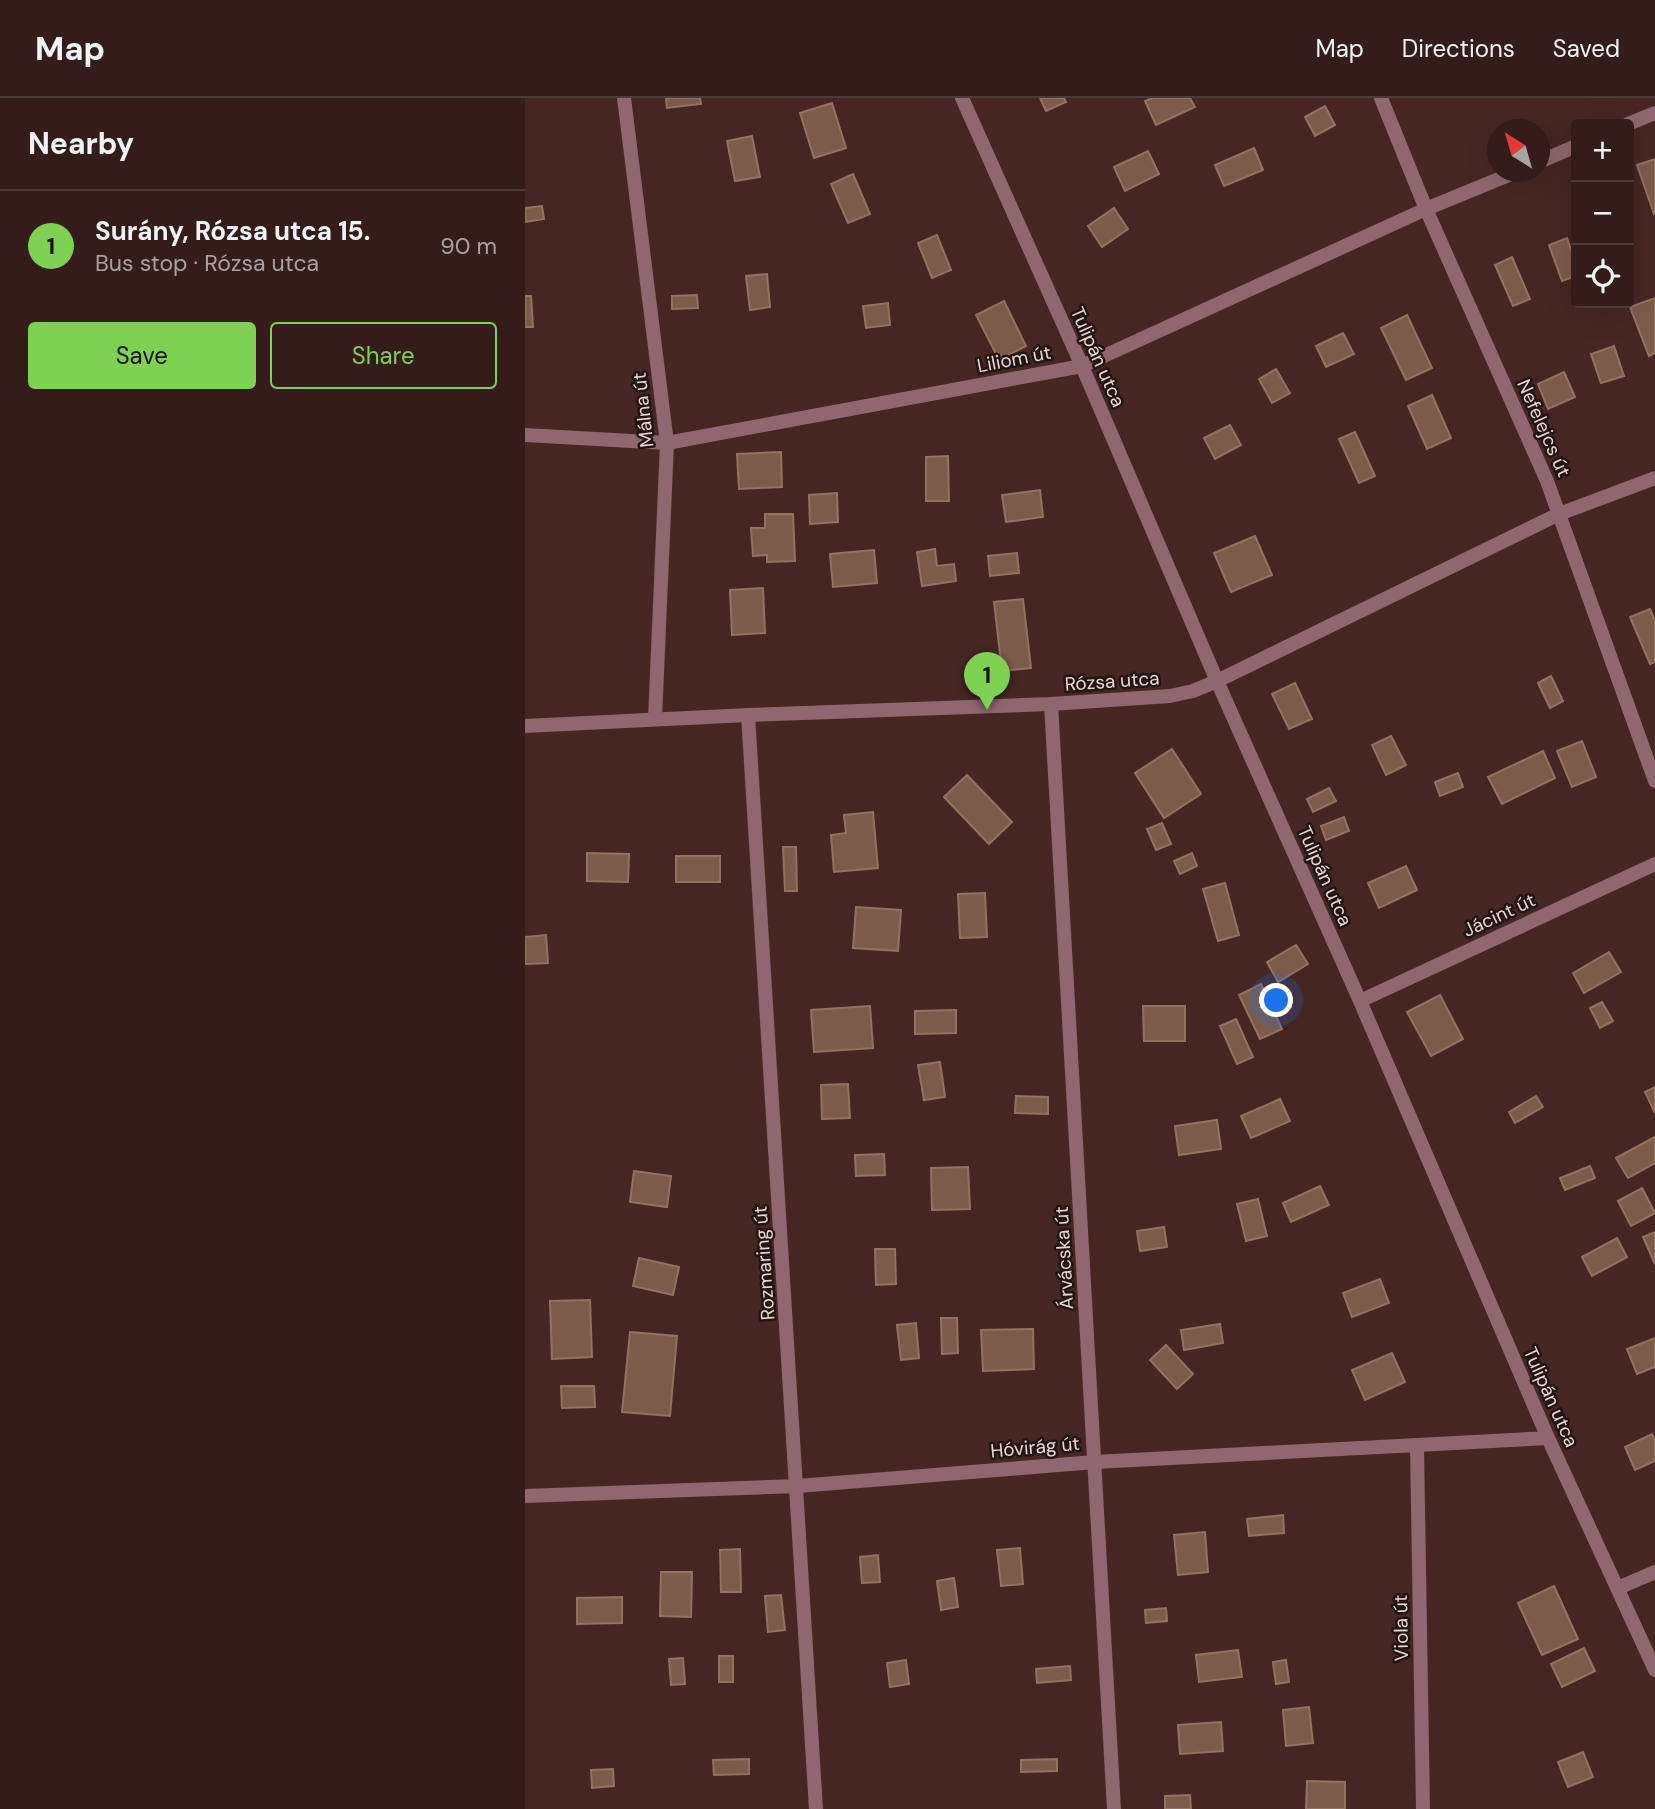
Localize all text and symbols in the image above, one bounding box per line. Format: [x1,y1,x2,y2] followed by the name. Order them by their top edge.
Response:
[35,27,105,70] text: Map
[1316,33,1364,64] text: Map
[1402,33,1515,64] text: Directions
[1553,33,1620,64] text: Saved
[1487,119,1550,182] north arrow
[1571,119,1634,308] map controls
[1571,119,1634,182] button: +
[28,124,134,163] text: Nearby
[1571,182,1634,245] button: −
[95,214,370,248] text: Surány, Rózsa utca 15.
[47,231,55,261] text: 1
[440,231,497,261] text: 90 m
[1571,245,1634,308] button: locate
[95,248,319,278] text: Bus stop · Rózsa utca
[1065,303,1131,411] street label: Tulipán utca
[28,322,256,389] button: Save
[270,322,497,389] button: Share
[975,340,1053,378] street label: Liliom út
[627,371,659,449] street label: Málna út
[1511,375,1577,481] street label: Nefelejcs út
[964,652,1010,710] pin: 1
[1064,665,1160,697] street label: Rózsa utca
[1292,822,1358,930] street label: Tulipán utca
[1459,887,1539,943] street label: Jácint út
[1259,983,1293,1017] your location
[748,1205,780,1321] street label: Rozmaring út
[1049,1206,1079,1310] street label: Árvácska út
[1518,1343,1584,1451] street label: Tulipán utca
[989,1431,1081,1463] street label: Hóvirág út
[1388,1595,1414,1661] street label: Viola út

